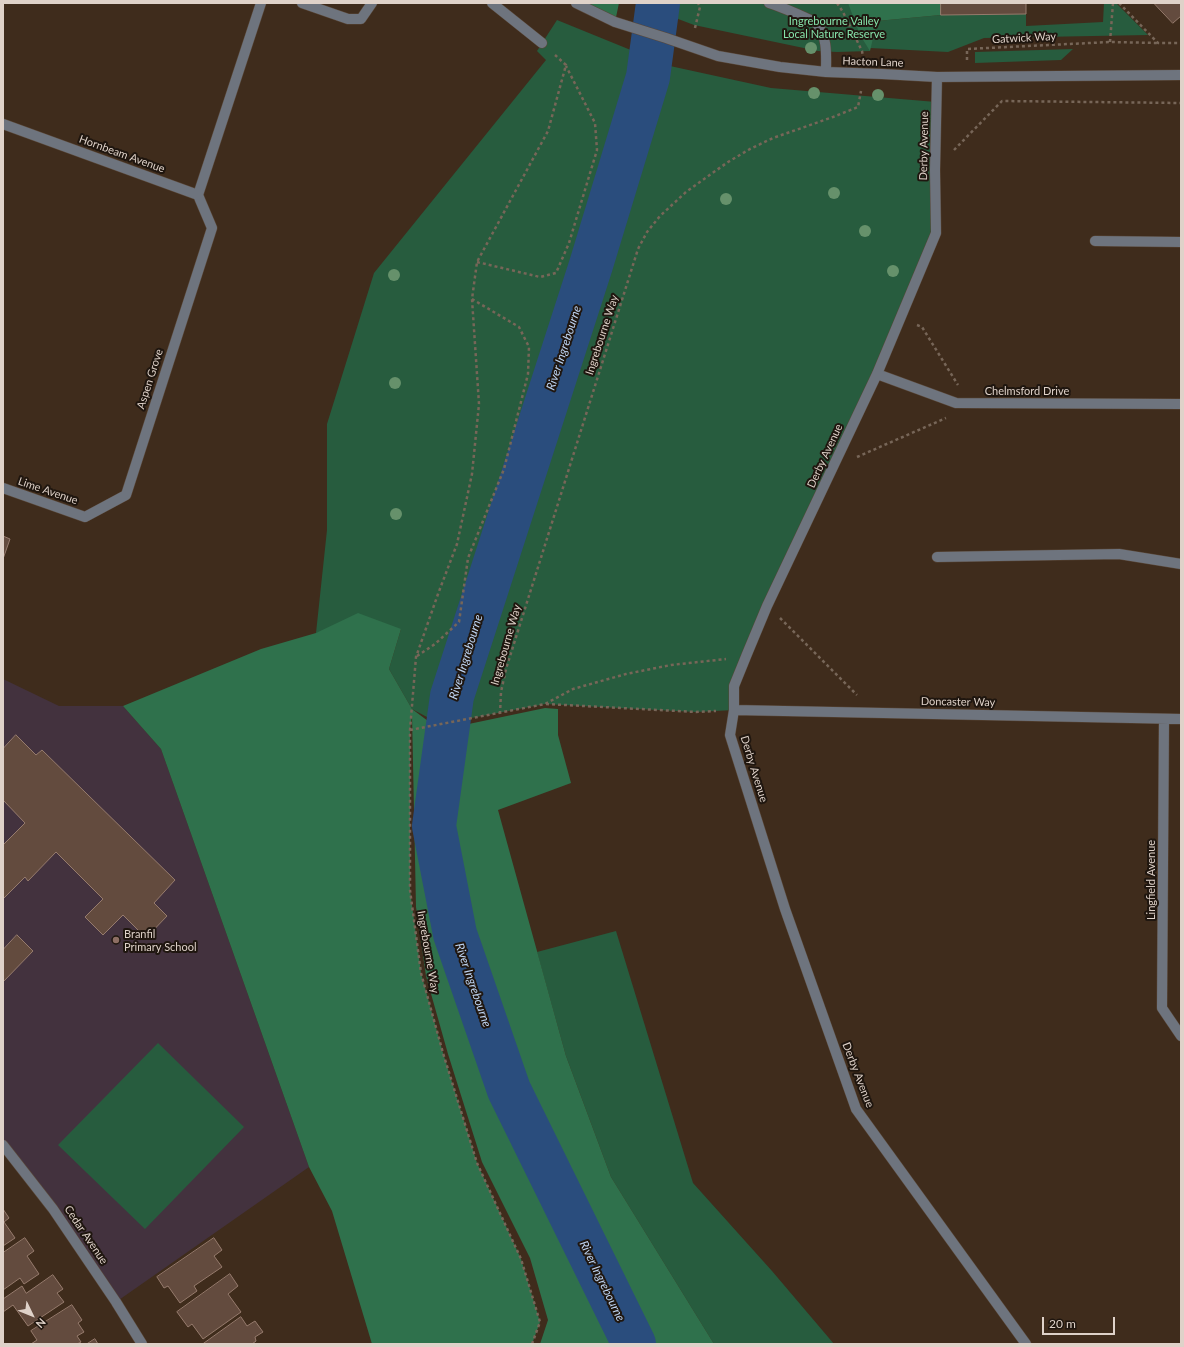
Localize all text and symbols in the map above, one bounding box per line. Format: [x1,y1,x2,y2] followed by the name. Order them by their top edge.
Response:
[783,14,885,40] park label: Ingrebourne Valley Local Nature Reserve
[992,30,1056,46] street label: Gatwick Way
[842,54,904,70] street label: Hacton Lane
[917,111,931,181] street label: Derby Avenue
[77,132,167,176] street label: Hornbeam Avenue
[583,293,621,377] street label: Ingrebourne Way
[544,304,584,392] water label: River Ingrebourne
[134,347,166,411] street label: Aspen Grove
[985,384,1069,398] street label: Chelmsford Drive
[804,422,846,490] street label: Derby Avenue
[16,475,80,507] street label: Lime Avenue
[488,603,524,687] street label: Ingrebourne Way
[446,613,486,701] water label: River Ingrebourne
[921,695,995,709] street label: Doncaster Way
[738,734,770,804] street label: Derby Avenue
[1144,840,1158,920] street label: Lingfield Avenue
[414,910,442,994] street label: Ingrebourne Way
[124,927,197,953] place label: Branfil Primary School
[111,935,121,945] marker: Branfil Primary School
[452,941,494,1029] water label: River Ingrebourne
[839,1040,877,1110] street label: Derby Avenue
[62,1203,110,1267] street label: Cedar Avenue
[576,1238,628,1324] water label: River Ingrebourne
[12,1295,52,1335] north arrow
[1044,1309,1117,1335] scale bar
[34,1316,49,1331] text: N
[1049,1316,1076,1331] text: 20 m

